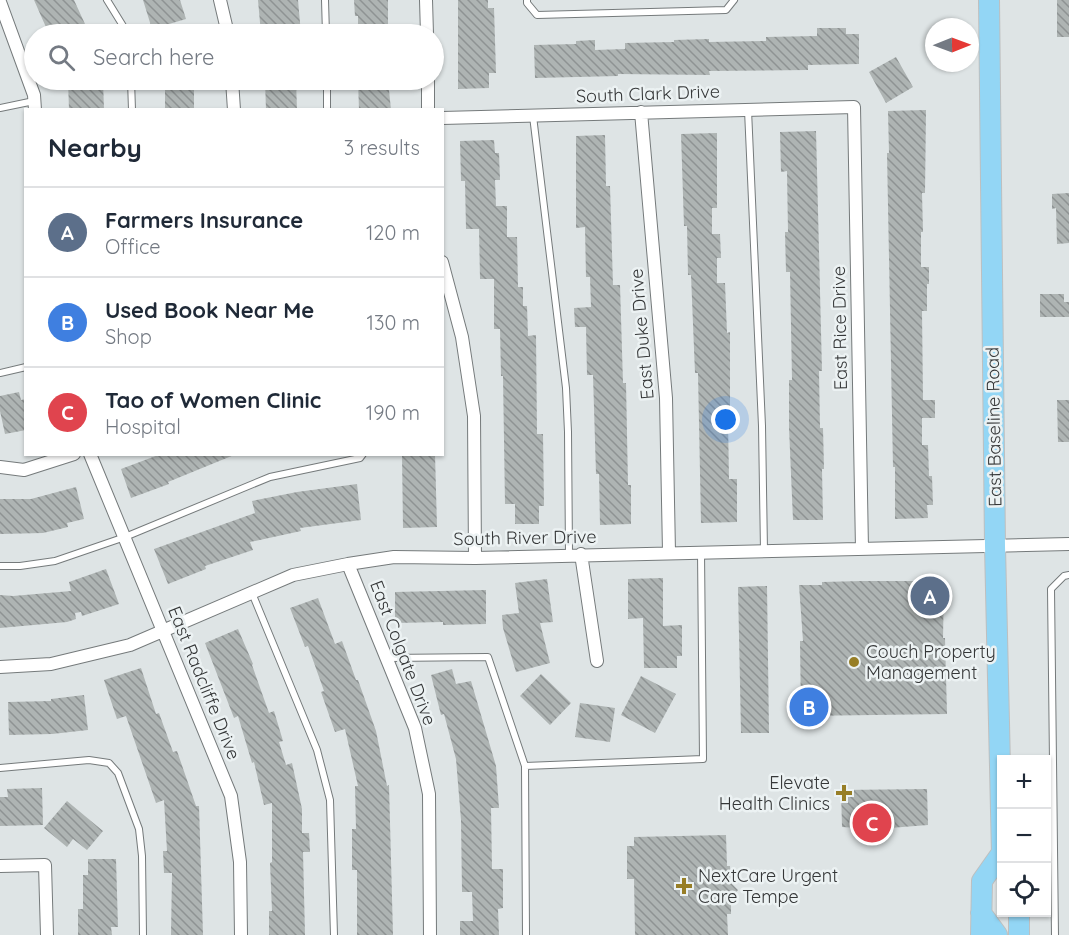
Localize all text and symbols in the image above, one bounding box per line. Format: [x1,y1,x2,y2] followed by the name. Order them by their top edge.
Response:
[925,18,979,72] north arrow
[24,24,444,90] search box
[45,41,78,74] icon: search
[93,43,214,71] text: Search here
[576,79,720,108] street label: South Clark Drive
[48,131,142,164] text: Nearby
[344,135,420,160] text: 3 results
[105,206,303,234] text: Farmers Insurance
[61,220,74,245] text: A
[366,220,420,245] text: 120 m
[105,234,161,259] text: Office
[827,266,852,390] street label: East Rice Drive
[624,268,659,401] street label: East Duke Drive
[105,296,314,324] text: Used Book Near Me
[61,310,74,335] text: B
[367,310,420,335] text: 130 m
[105,324,152,349] text: Shop
[981,347,1006,507] street label: East Baseline Road
[105,386,321,414] text: Tao of Women Clinic
[61,400,74,425] text: C
[366,400,420,425] text: 190 m
[711,405,740,434] your location
[105,414,181,439] text: Hospital
[453,525,597,550] street label: South River Drive
[910,574,950,618] pin: A
[365,577,442,729] street label: East Colgate Drive
[163,603,246,763] street label: East Radcliffe Drive
[866,640,996,684] place label: Couch Property Management
[847,655,861,669] marker: Couch Property Management
[790,684,828,730] pin: B
[997,755,1051,917] map controls
[997,755,1051,809] button: +
[719,771,830,815] place label: Elevate Health Clinics
[835,784,853,802] marker: Elevate Health Clinics
[852,800,892,846] pin: C
[997,809,1051,863] button: −
[997,863,1051,917] button: locate
[698,864,838,908] place label: NextCare Urgent Care Tempe
[675,877,693,895] marker: NextCare Urgent Care Tempe

